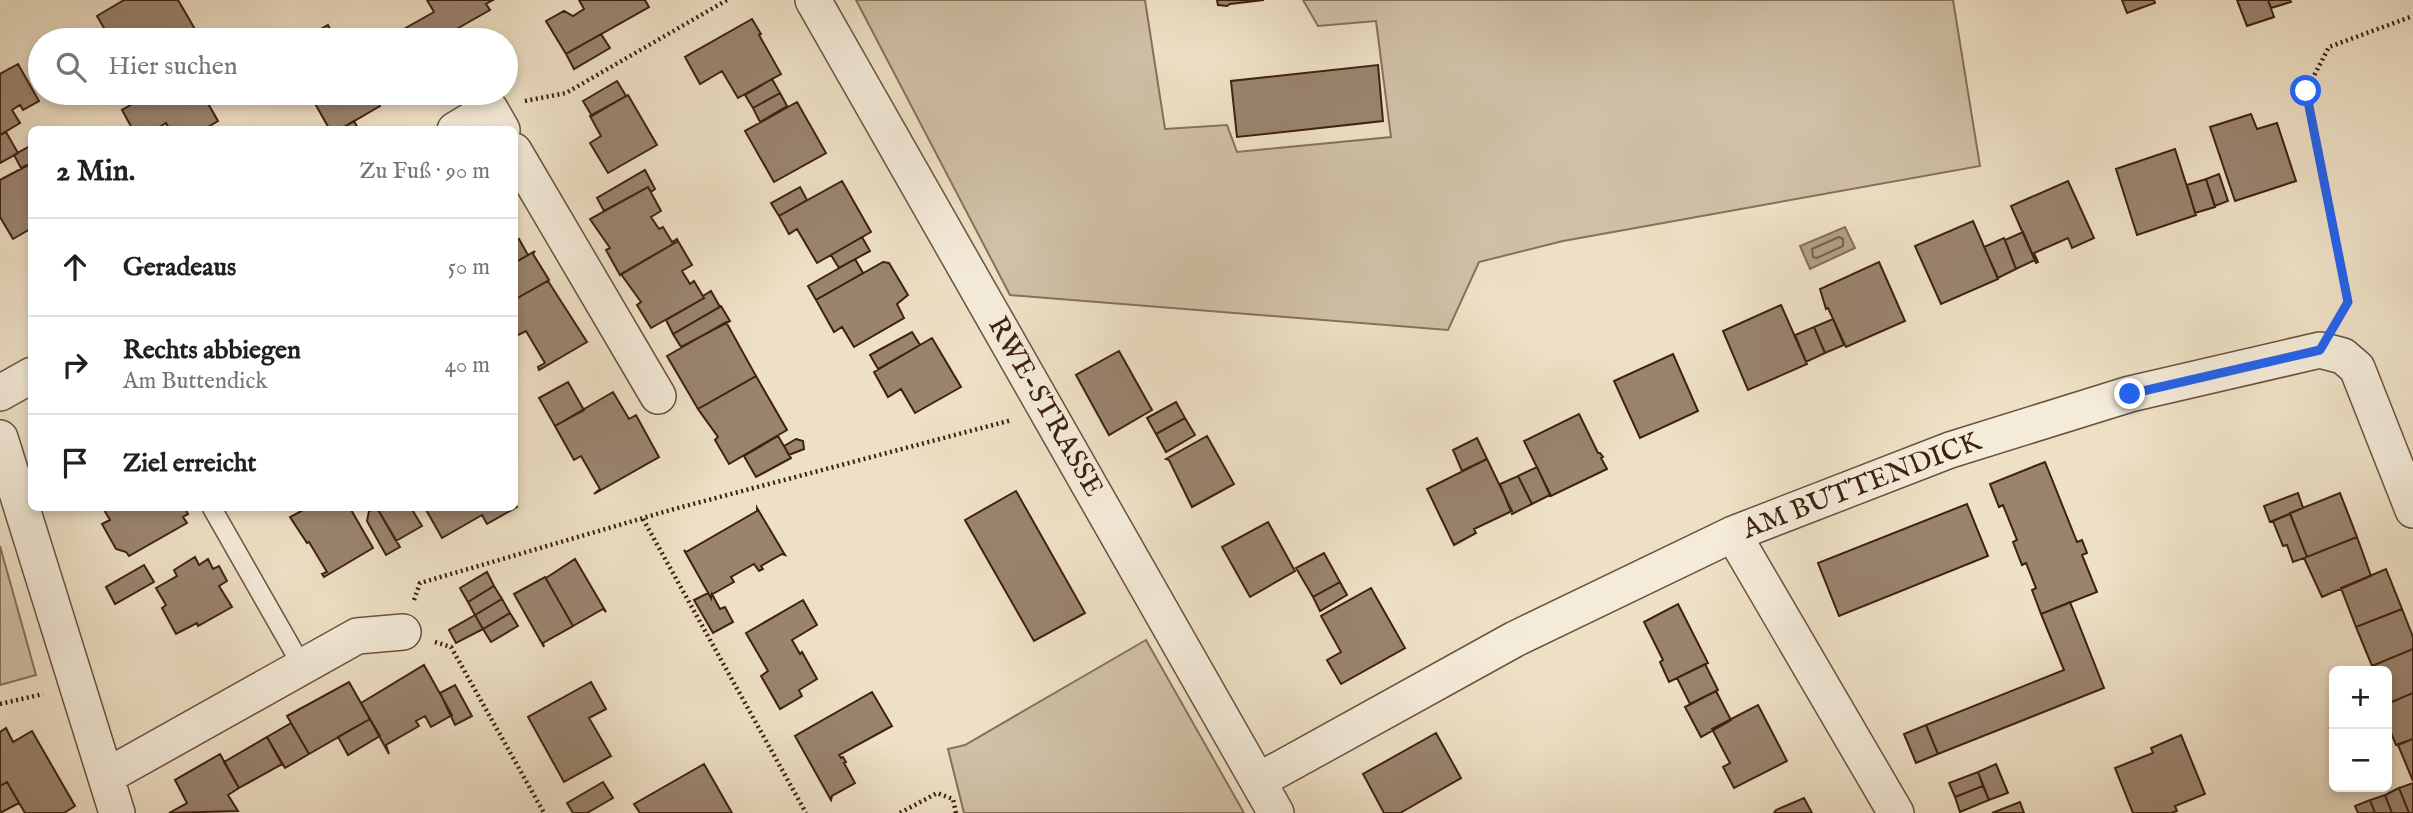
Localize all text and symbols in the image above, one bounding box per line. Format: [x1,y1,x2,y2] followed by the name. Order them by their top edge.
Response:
[28,28,518,105] search box
[52,48,90,86] icon: search
[108,50,238,83] text: Hier suchen
[2290,75,2321,106] route start
[56,153,135,191] text: 2 Min.
[359,157,490,186] text: Zu Fuß · 90 m
[56,248,94,286] icon: ahead
[123,251,236,284] text: Geradeaus
[448,253,490,282] text: 50 m
[979,311,1111,503] street label: RWE-STRASSE
[123,334,301,367] text: Rechts abbiegen
[56,346,94,384] icon: right
[445,351,490,380] text: 40 m
[123,367,268,396] text: Am Buttendick
[2114,378,2145,409] route end
[1737,424,1987,548] street label: AM BUTTENDICK
[56,444,94,482] icon: arrive
[123,447,256,480] text: Ziel erreicht
[2329,666,2392,792] map controls
[2329,666,2392,729] button: +
[2329,729,2392,792] button: −

